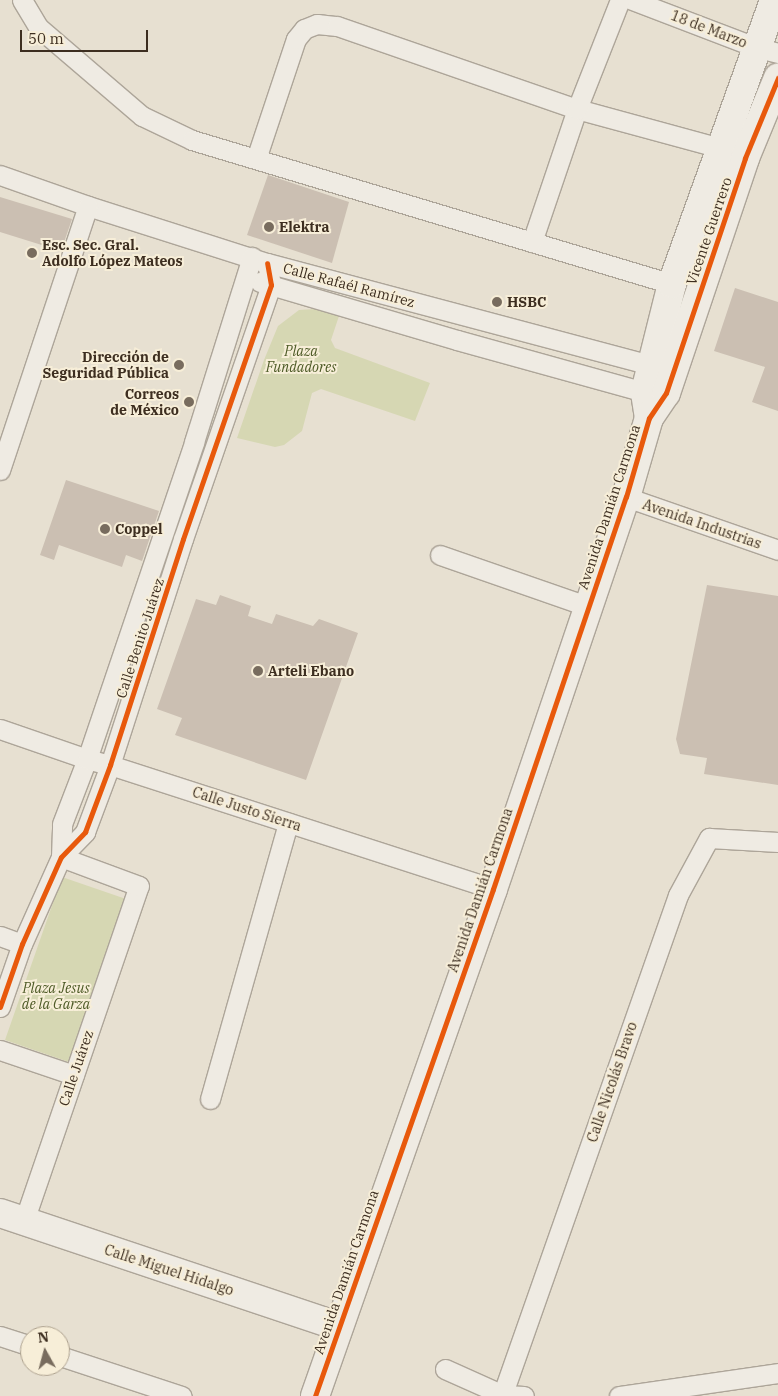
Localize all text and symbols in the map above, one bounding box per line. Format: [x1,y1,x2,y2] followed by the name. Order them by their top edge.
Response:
[669,7,749,51] street label: 18 de Marzo
[22,20,150,52] scale bar
[28,29,64,48] text: 50 m
[683,175,735,287] street label: Vicente Guerrero
[279,219,329,235] place label: Elektra
[263,221,275,233] marker: Elektra
[42,237,183,270] place label: Esc. Sec. Gral. Adolfo López Mateos
[26,247,38,259] marker: Esc. Sec. Gral. Adolfo López Mateos
[281,259,417,311] street label: Calle Rafaél Ramírez
[507,294,546,310] place label: HSBC
[491,296,503,308] marker: HSBC
[266,343,336,376] park label: Plaza Fundadores
[43,349,169,382] place label: Dirección de Seguridad Pública
[173,359,185,371] marker: Dirección de Seguridad Pública
[110,386,179,418] place label: Correos de México
[183,396,195,408] marker: Correos de México
[574,422,644,592] street label: Avenida Damián Carmona
[640,496,764,552] street label: Avenida Industrias
[115,521,163,537] place label: Coppel
[99,523,111,535] marker: Coppel
[113,576,167,700] street label: Calle Benito Juárez
[268,663,354,679] place label: Arteli Ebano
[252,665,264,677] marker: Arteli Ebano
[190,783,304,835] street label: Calle Justo Sierra
[444,806,516,974] street label: Avenida Damián Carmona
[22,980,90,1012] park label: Plaza Jesus de la Garza
[584,1020,640,1144] street label: Calle Nicolás Bravo
[55,1028,97,1108] street label: Calle Juárez
[310,1188,382,1356] street label: Avenida Damián Carmona
[102,1241,236,1299] street label: Calle Miguel Hidalgo
[20,1326,70,1376] north arrow
[37,1327,50,1347] text: N

